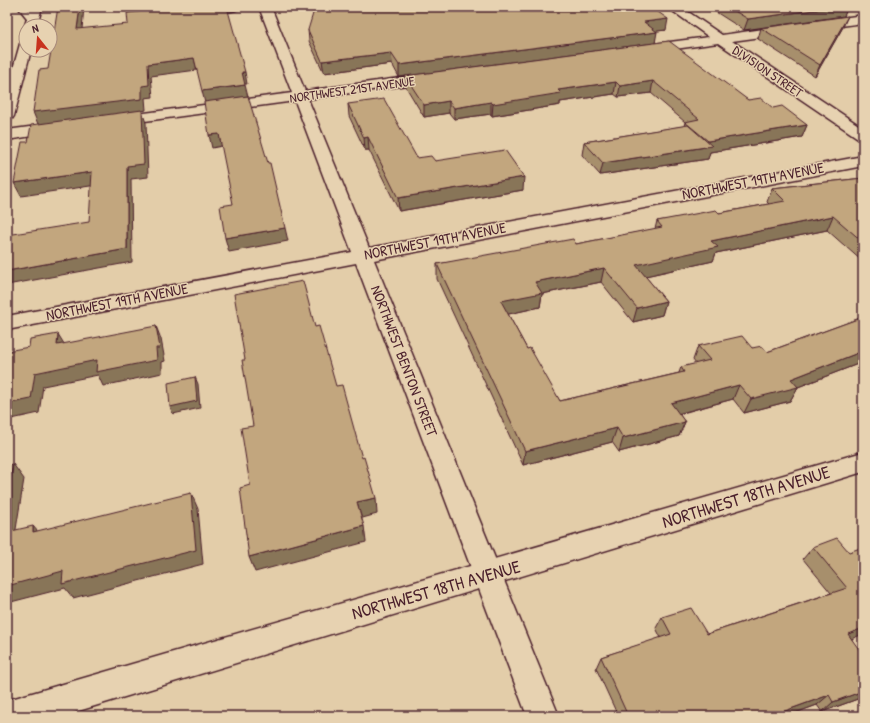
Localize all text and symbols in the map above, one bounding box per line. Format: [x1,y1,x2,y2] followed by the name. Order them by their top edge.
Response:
[18,18,58,58] north arrow
[30,21,40,36] text: N
[729,41,807,102] street label: DIVISION STREET
[288,71,416,107] street label: NORTHWEST 21ST AVENUE
[680,156,826,205] street label: NORTHWEST 19TH AVENUE
[362,216,508,265] street label: NORTHWEST 19TH AVENUE
[44,277,190,326] street label: NORTHWEST 19TH AVENUE
[366,282,443,440] street label: NORTHWEST BENTON STREET
[659,459,833,534] street label: NORTHWEST 18TH AVENUE
[349,554,523,626] street label: NORTHWEST 18TH AVENUE

